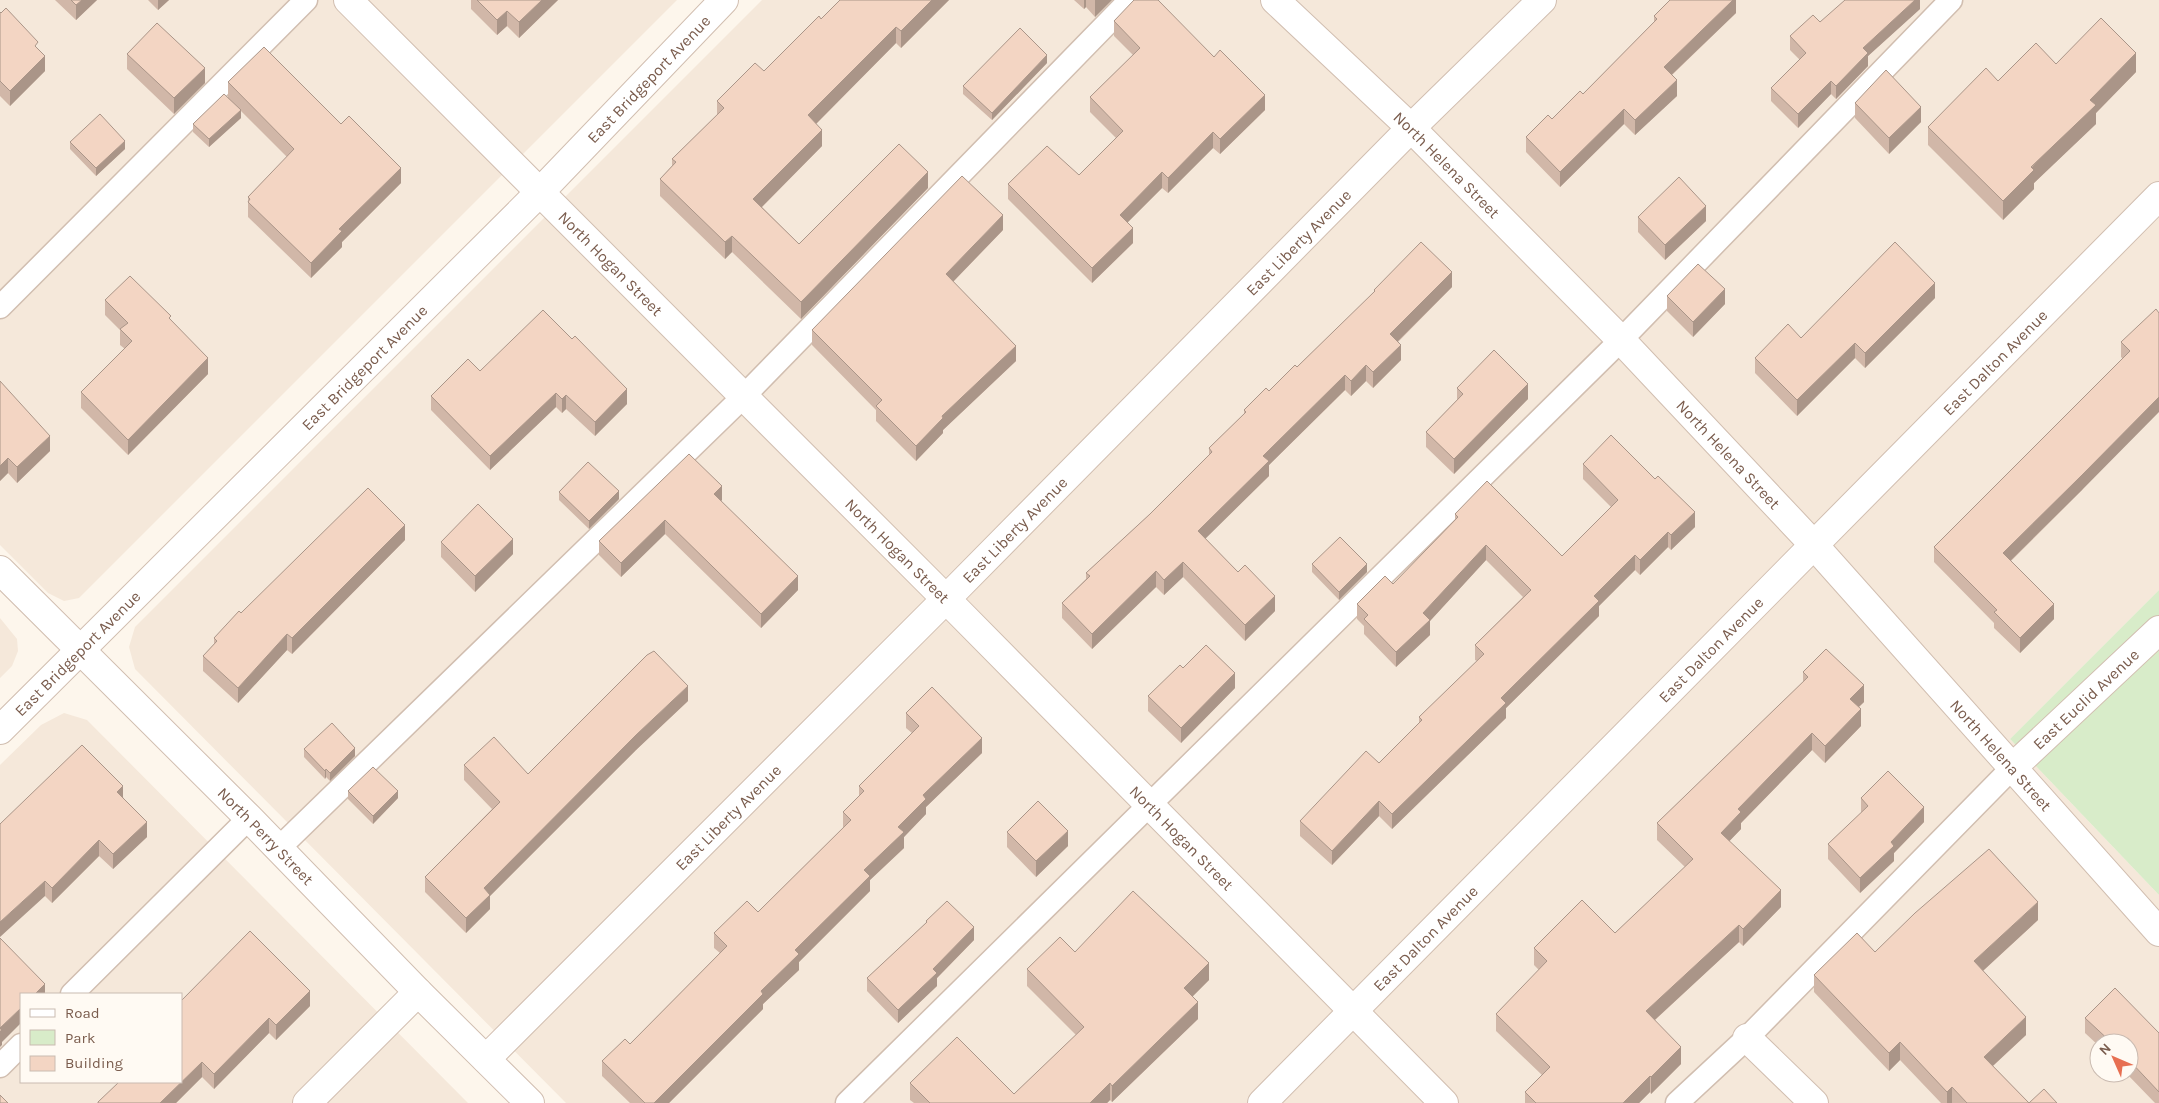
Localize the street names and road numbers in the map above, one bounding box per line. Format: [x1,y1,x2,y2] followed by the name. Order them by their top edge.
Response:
[583,11,714,147] street label: East Bridgeport Avenue
[1390,107,1504,222] street label: North Helena Street
[1242,185,1355,299] street label: East Liberty Avenue
[555,207,667,319] street label: North Hogan Street
[297,301,431,434] street label: East Bridgeport Avenue
[1938,305,2051,419] street label: East Dalton Avenue
[1673,396,1784,513] street label: North Helena Street
[958,473,1071,587] street label: East Liberty Avenue
[842,494,954,607] street label: North Hogan Street
[10,586,144,720] street label: East Bridgeport Avenue
[1654,593,1767,706] street label: East Dalton Avenue
[2029,645,2143,753] street label: East Euclid Avenue
[1947,695,2056,815] street label: North Helena Street
[671,760,785,874] street label: East Liberty Avenue
[1126,781,1238,894] street label: North Hogan Street
[214,783,318,888] street label: North Perry Street
[1369,881,1481,995] street label: East Dalton Avenue

